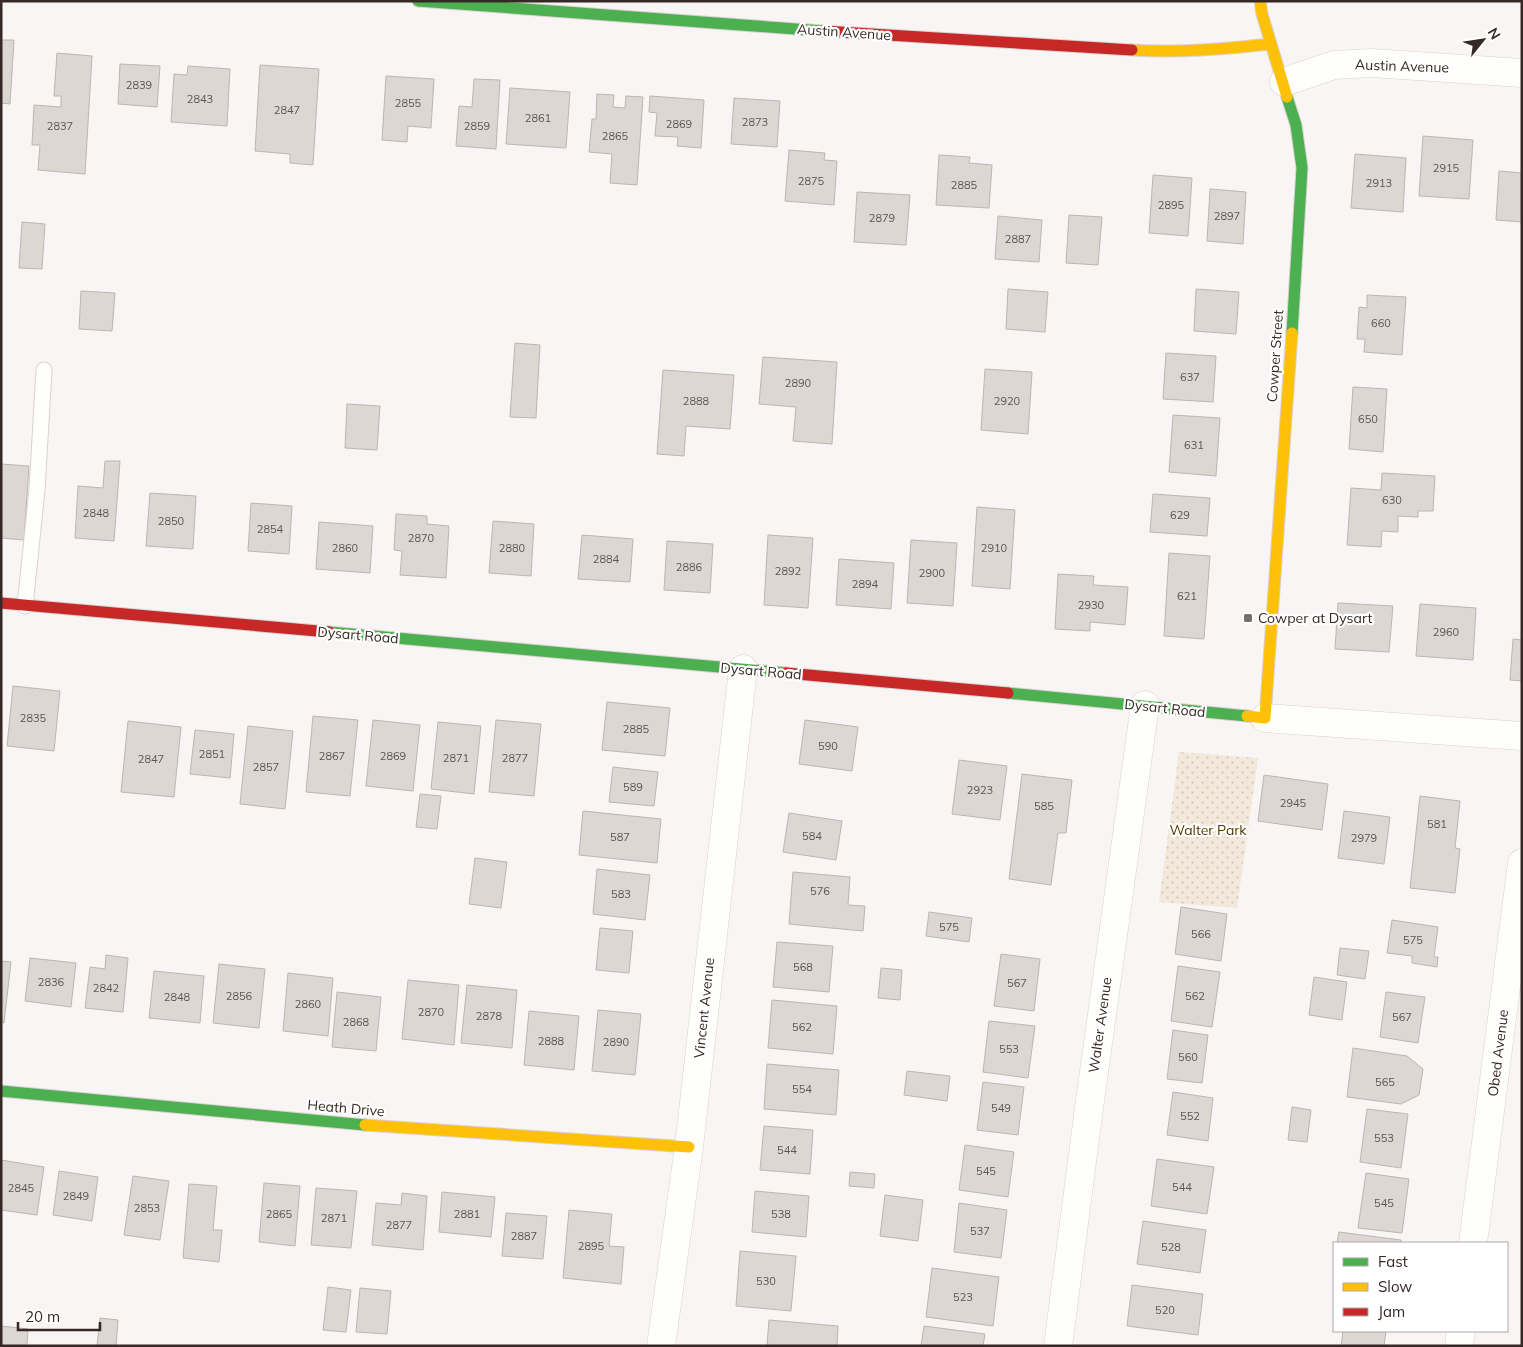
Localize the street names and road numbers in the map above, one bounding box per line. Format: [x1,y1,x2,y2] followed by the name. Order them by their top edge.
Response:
[796,20,892,44] street label: Austin Avenue
[1355,55,1449,77] street label: Austin Avenue
[1263,309,1287,403] street label: Cowper Street
[317,622,399,648] street label: Dysart Road
[720,658,802,684] street label: Dysart Road
[1124,695,1206,721] street label: Dysart Road
[690,957,718,1059] street label: Vincent Avenue
[1084,976,1116,1074] street label: Walter Avenue
[1484,1008,1512,1098] street label: Obed Avenue
[307,1096,385,1120] street label: Heath Drive

